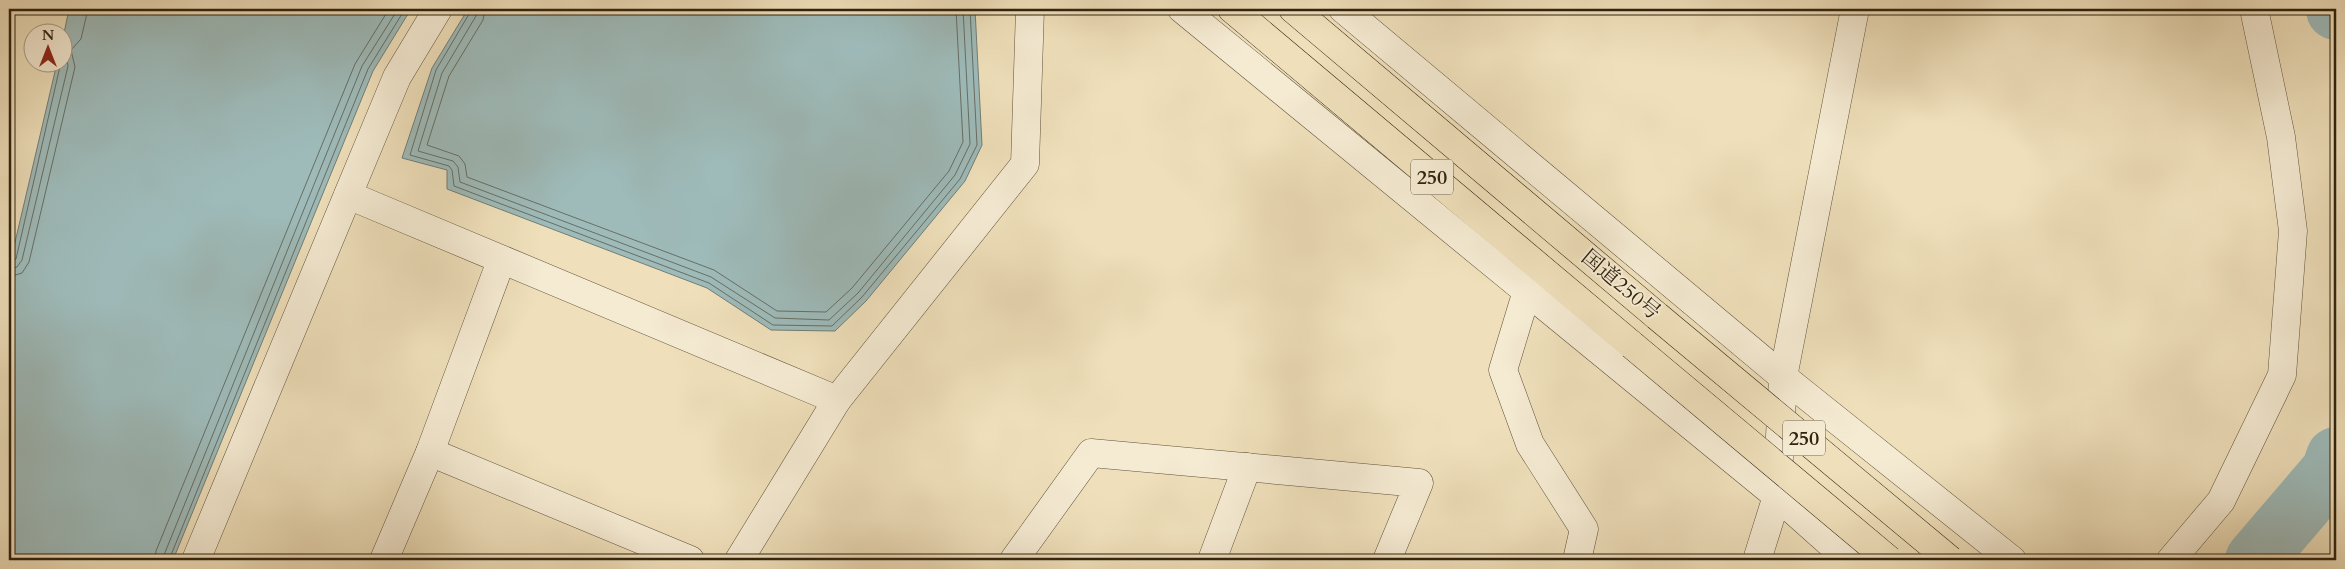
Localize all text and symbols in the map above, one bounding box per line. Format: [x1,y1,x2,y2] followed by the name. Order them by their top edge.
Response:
[22,22,72,72] north arrow
[42,26,54,45] text: N
[1411,160,1453,194] road number: 250
[1575,243,1667,327] street label: 国道250号
[1783,420,1825,456] road number: 250

